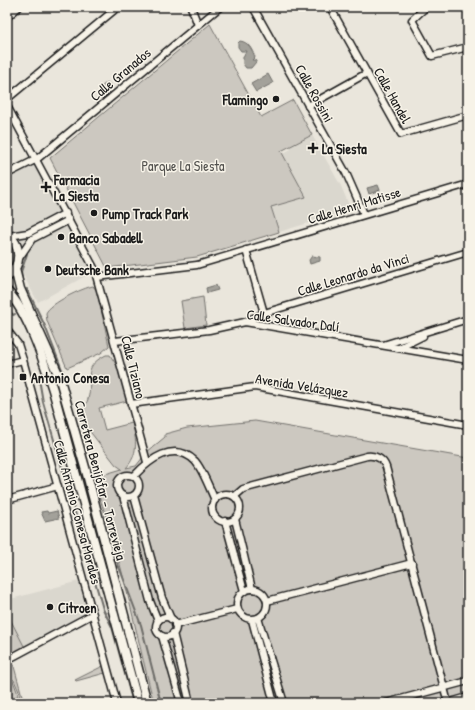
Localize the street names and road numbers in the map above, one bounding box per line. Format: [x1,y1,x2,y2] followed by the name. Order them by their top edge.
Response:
[86,43,154,105] street label: Calle Granados
[291,61,339,125] street label: Calle Rossini
[370,64,416,127] street label: Calle Handel
[305,182,403,228] street label: Calle Henri Matisse
[295,248,411,300] street label: Calle Leonardo da Vinci
[245,304,341,336] street label: Calle Salvador Dalí
[117,334,151,401] street label: Calle Tiziano
[254,368,350,403] street label: Avenida Velázquez
[70,398,132,563] street label: Carretera Benijófar - Torrevieja
[50,438,106,586] street label: Calle Antonio Conesa Morales

